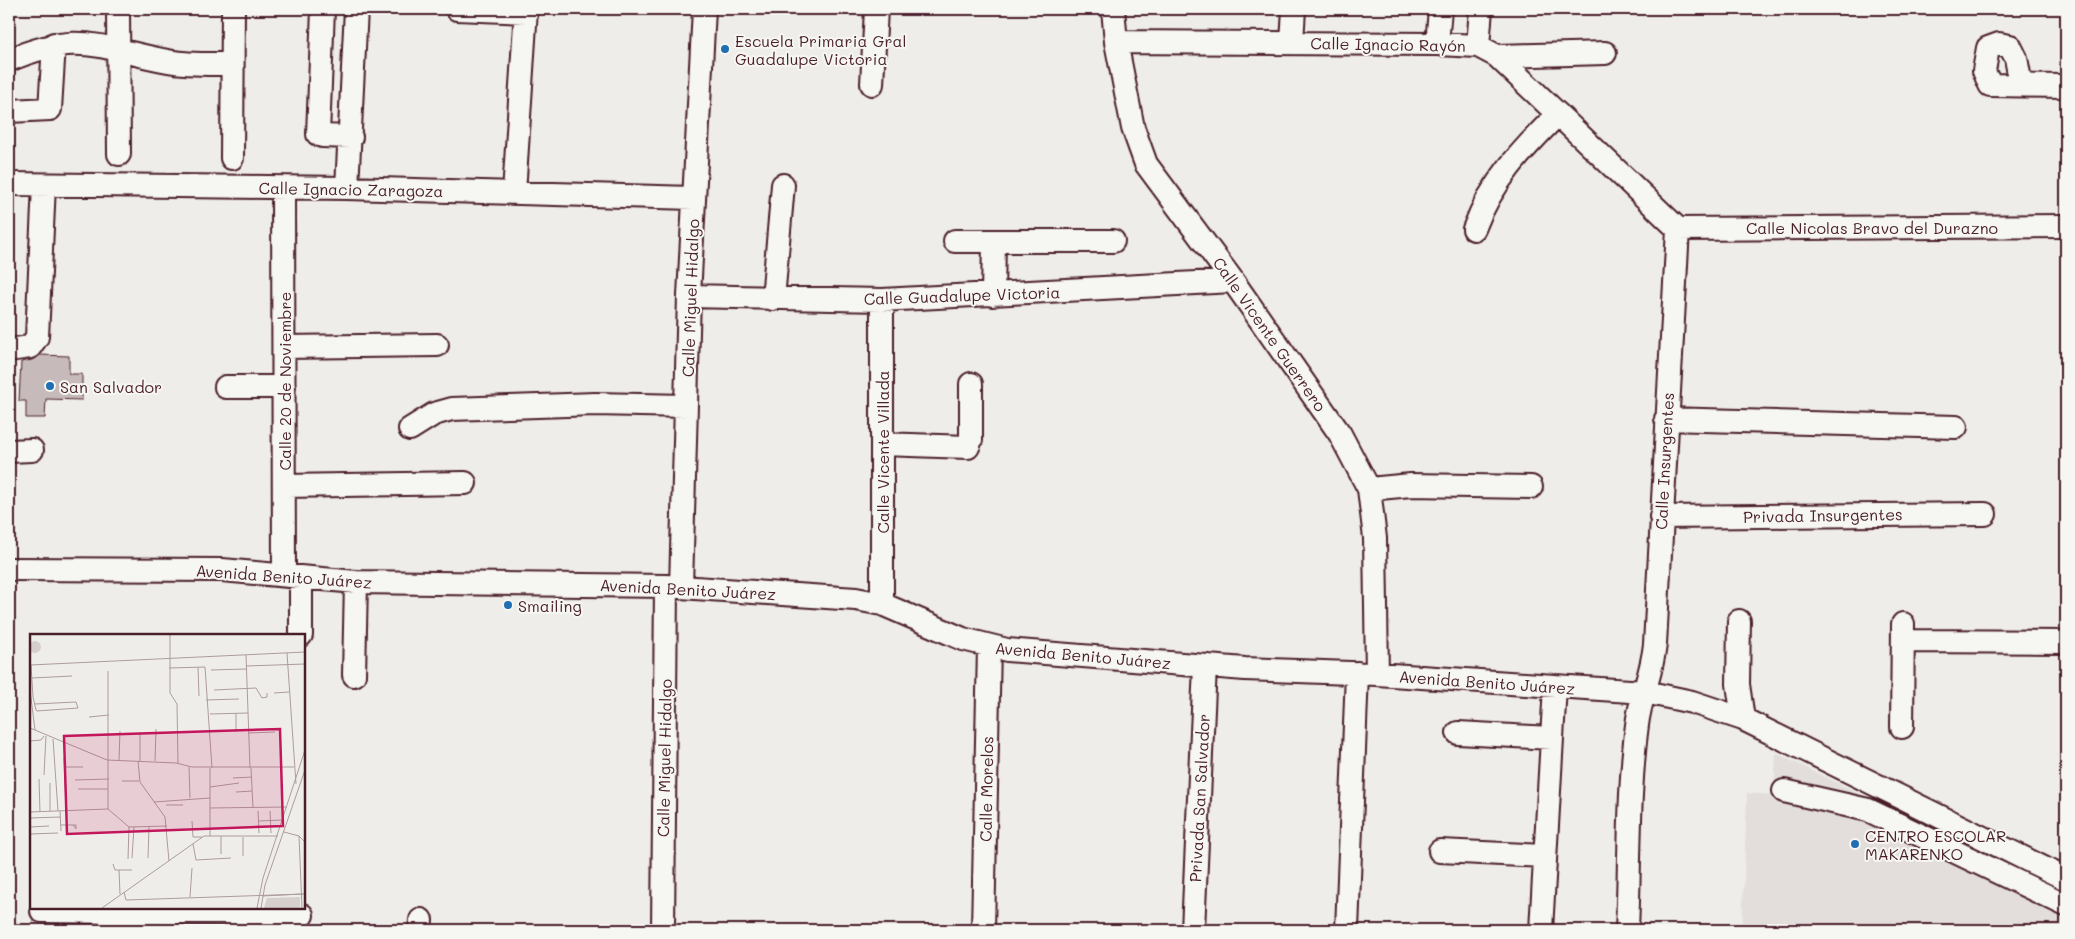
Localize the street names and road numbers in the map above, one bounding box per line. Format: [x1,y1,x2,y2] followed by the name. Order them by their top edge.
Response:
[1310,32,1466,56] street label: Calle Ignacio Rayón
[258,177,444,201] street label: Calle Ignacio Zaragoza
[1746,217,1998,238] street label: Calle Nicolas Bravo del Durazno
[677,218,703,378] street label: Calle Miguel Hidalgo
[1209,253,1331,415] street label: Calle Vicente Guerrero
[863,281,1061,309] street label: Calle Guadalupe Victoria
[274,292,295,470] street label: Calle 20 de Noviembre
[872,370,893,534] street label: Calle Vicente Villada
[1650,392,1678,530] street label: Calle Insurgentes
[1743,503,1903,527] street label: Privada Insurgentes
[195,559,373,593] street label: Avenida Benito Juárez
[599,574,777,604] street label: Avenida Benito Juárez
[994,637,1172,673] street label: Avenida Benito Juárez
[1398,665,1576,699] street label: Avenida Benito Juárez
[652,679,676,837] street label: Calle Miguel Hidalgo
[1184,713,1214,883] street label: Privada San Salvador
[975,736,997,842] street label: Calle Morelos

